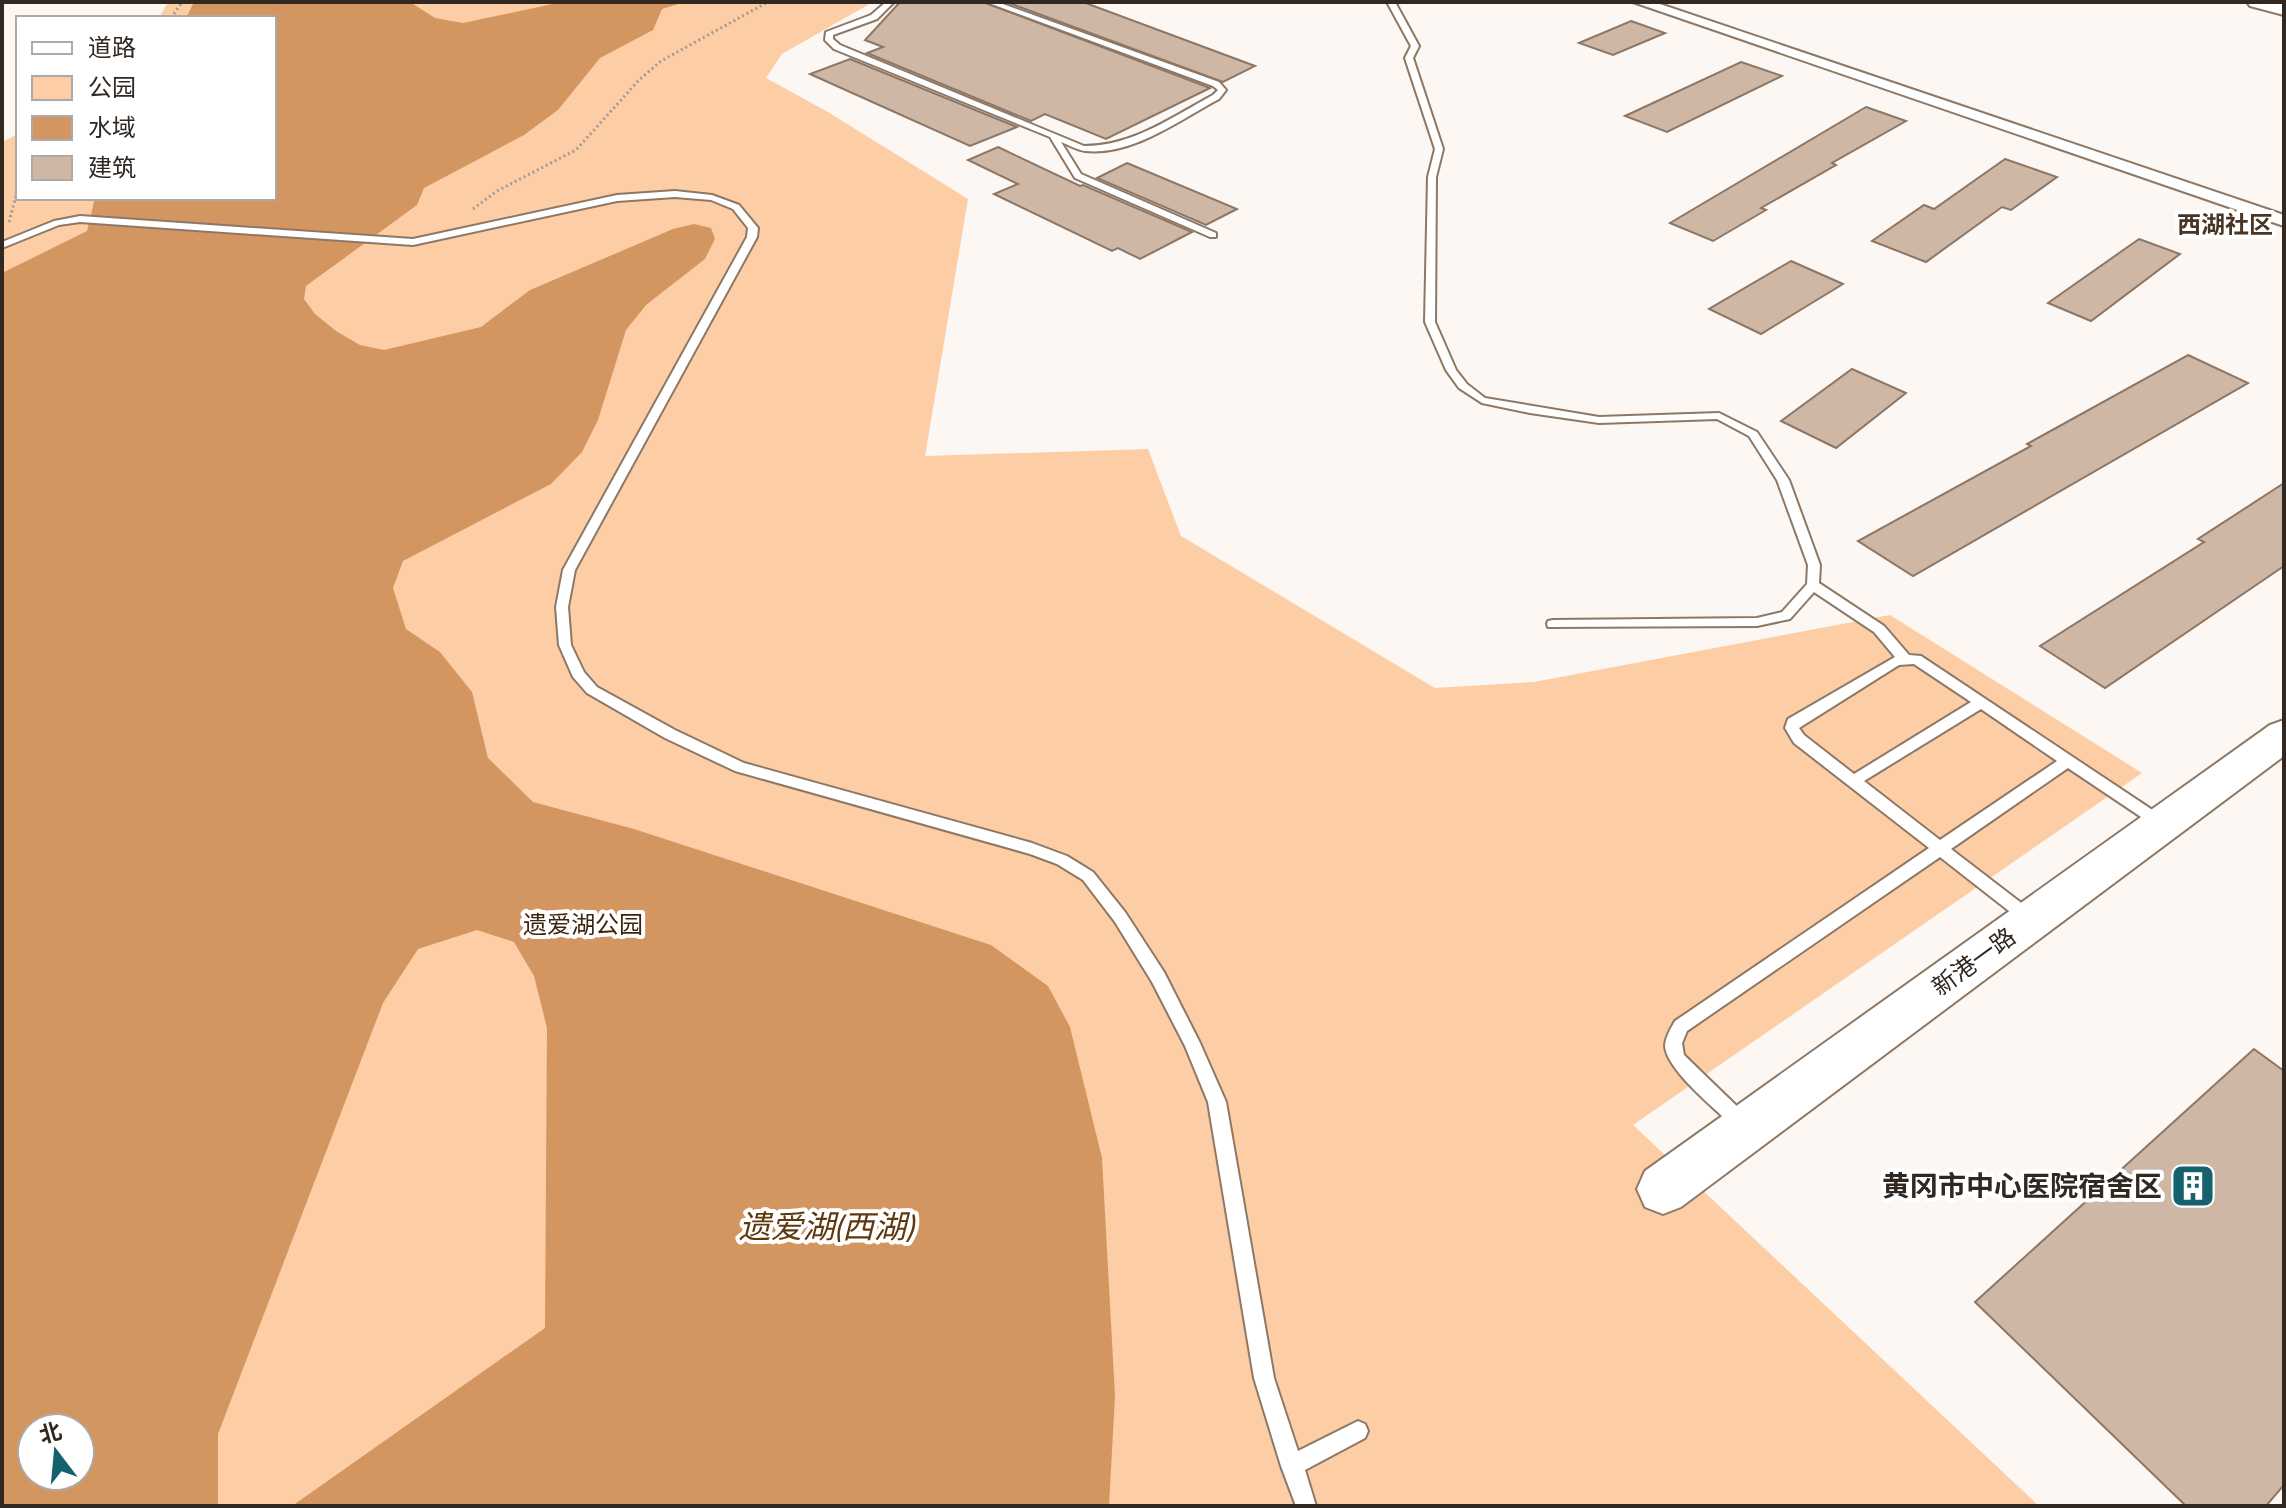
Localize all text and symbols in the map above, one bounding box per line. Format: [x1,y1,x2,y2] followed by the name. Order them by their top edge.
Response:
[16,16,276,200] legend
[88,29,136,65] text: 道路
[88,69,136,105] text: 公园
[88,109,136,145] text: 水域
[88,149,136,185] text: 建筑
[2177,206,2273,242] district label: 西湖社区
[523,906,643,942] park label: 遗爱湖公园
[1924,918,2023,1004] street label: 新港一路
[2169,1162,2217,1210] building icon: 黄冈市中心医院宿舍区
[1882,1164,2162,1207] place label: 黄冈市中心医院宿舍区
[739,1202,916,1250] water label: 遗爱湖(西湖)
[16,1412,96,1492] north arrow
[35,1413,66,1452] text: 北

